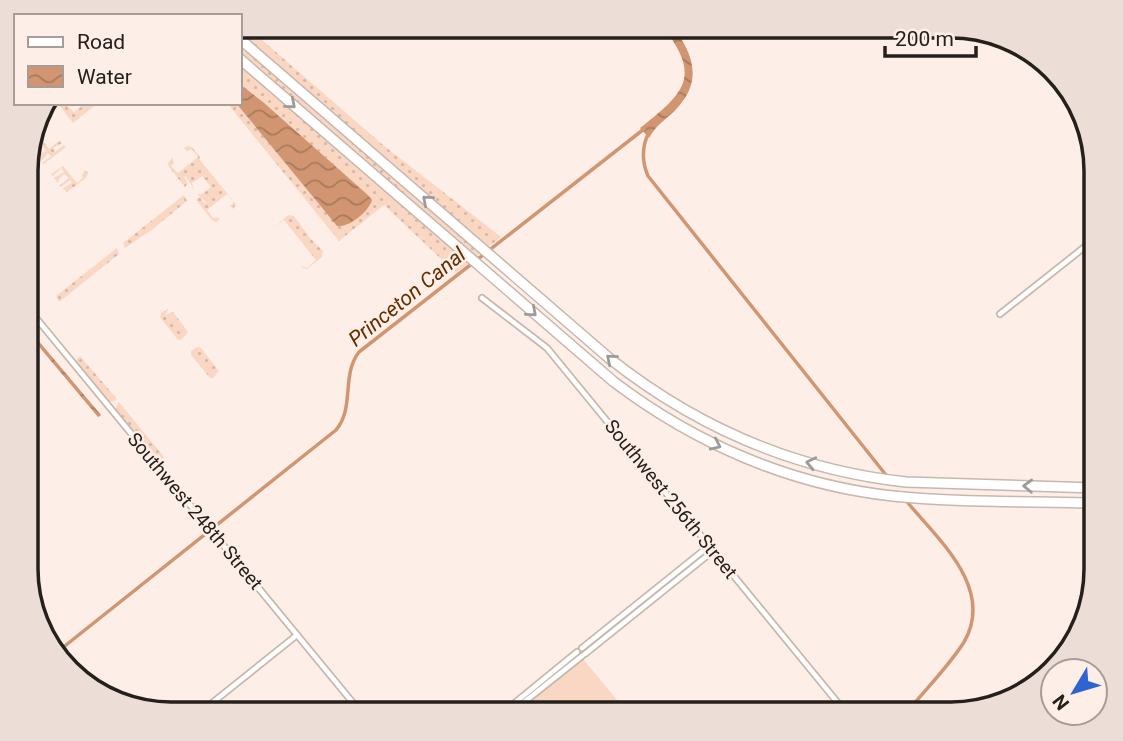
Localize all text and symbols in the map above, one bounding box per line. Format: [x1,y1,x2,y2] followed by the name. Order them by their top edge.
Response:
[14,14,242,105] legend
[885,14,976,58] scale bar
[895,27,954,51] text: 200 m
[77,30,125,54] text: Road
[77,65,132,89] text: Water
[283,96,296,108] one-way arrow
[422,196,435,208] one-way arrow
[344,242,471,351] water label: Princeton Canal
[524,304,537,316] one-way arrow
[606,355,619,367] one-way arrow
[600,415,742,583] street label: Southwest 256th Street
[123,428,267,594] street label: Southwest 248th Street
[709,437,721,451] one-way arrow
[805,457,817,472] one-way arrow
[1022,478,1033,493] one-way arrow
[1039,657,1109,727] north arrow
[1048,690,1074,715] text: N

